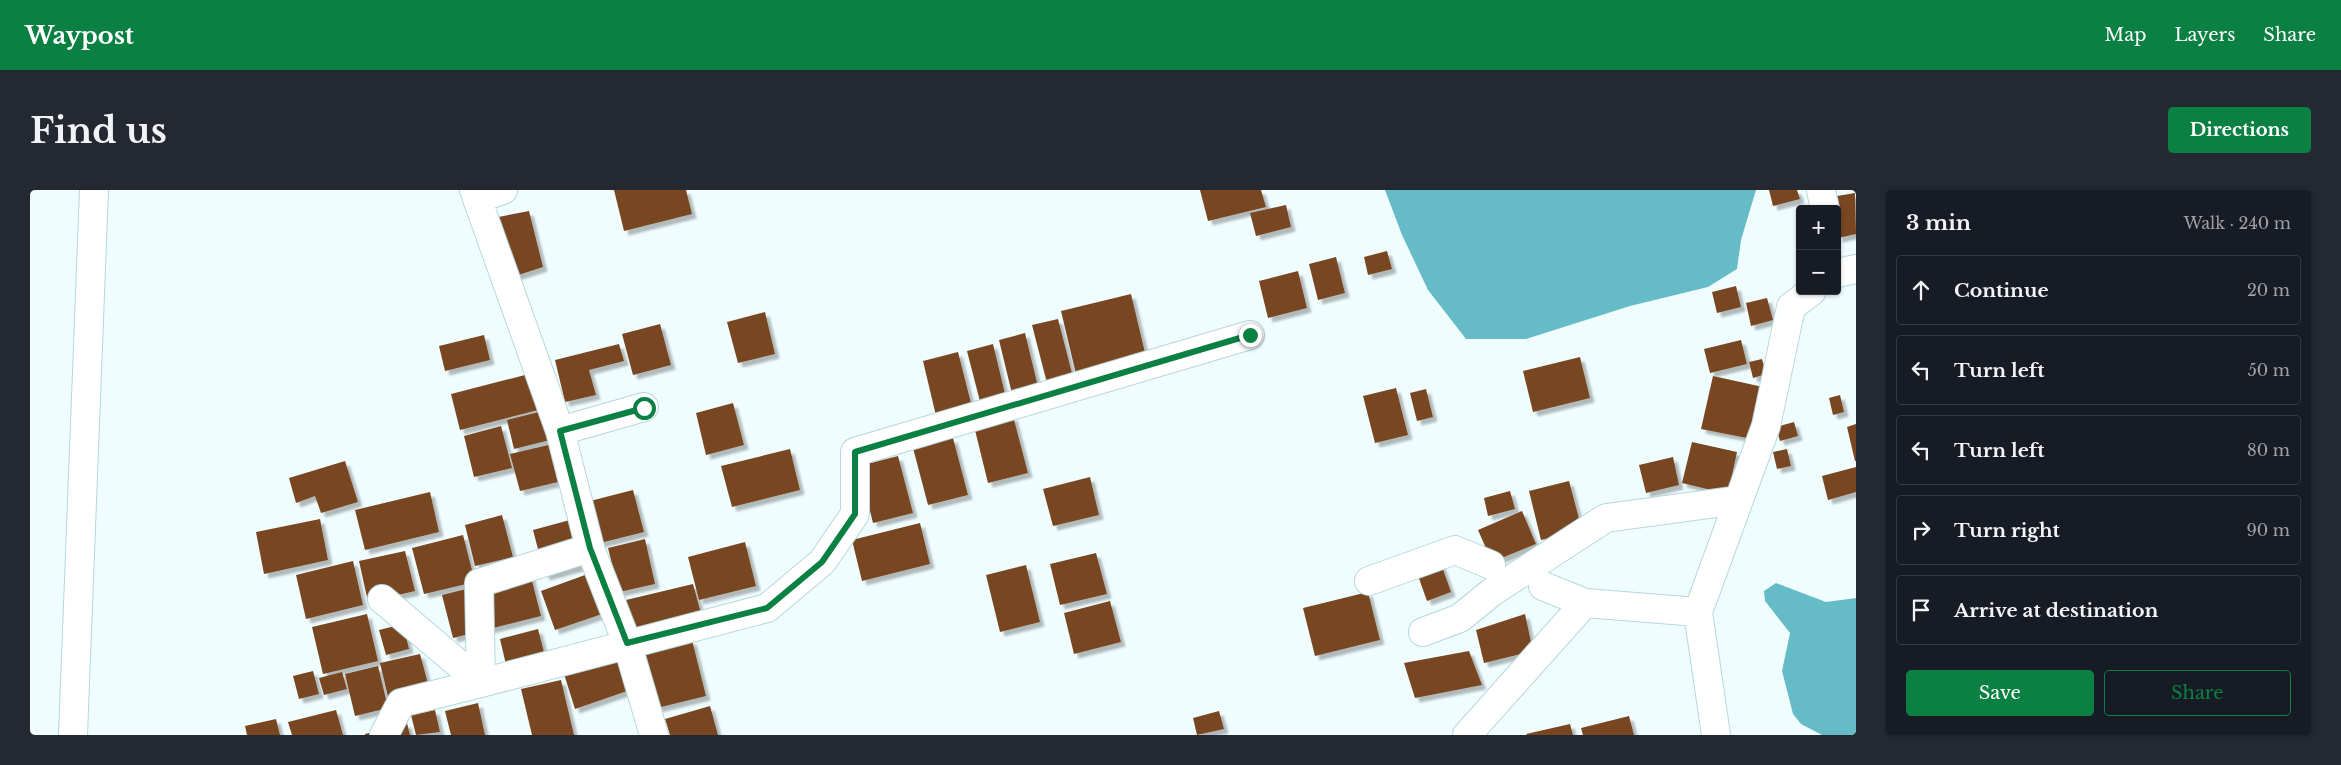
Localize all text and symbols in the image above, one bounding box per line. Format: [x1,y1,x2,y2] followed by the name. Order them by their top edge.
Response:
[25,21,134,50] text: Waypost
[2105,24,2146,46] text: Map
[2174,24,2235,46] text: Layers
[2263,24,2316,46] text: Share
[2168,107,2311,153] button: Directions
[30,109,167,152] text: Find us
[1796,205,1841,295] map controls
[1796,205,1841,250] button: +
[1906,210,1971,236] text: 3 min
[2184,213,2291,233] text: Walk · 240 m
[1796,250,1841,295] button: −
[1907,276,1935,304] icon: ahead
[1954,279,2049,302] text: Continue
[2247,280,2290,300] text: 20 m
[1239,324,1262,347] route end
[1907,356,1935,384] icon: left
[1954,359,2045,382] text: Turn left
[2248,360,2290,380] text: 50 m
[633,397,656,420] route start
[1907,436,1935,464] icon: left
[1954,439,2045,462] text: Turn left
[2247,440,2290,460] text: 80 m
[1907,516,1935,544] icon: right
[1954,519,2060,542] text: Turn right
[2247,520,2290,540] text: 90 m
[1907,596,1935,624] icon: arrive
[1954,599,2158,622] text: Arrive at destination
[1906,670,2094,716] button: Save
[2104,670,2291,716] button: Share

